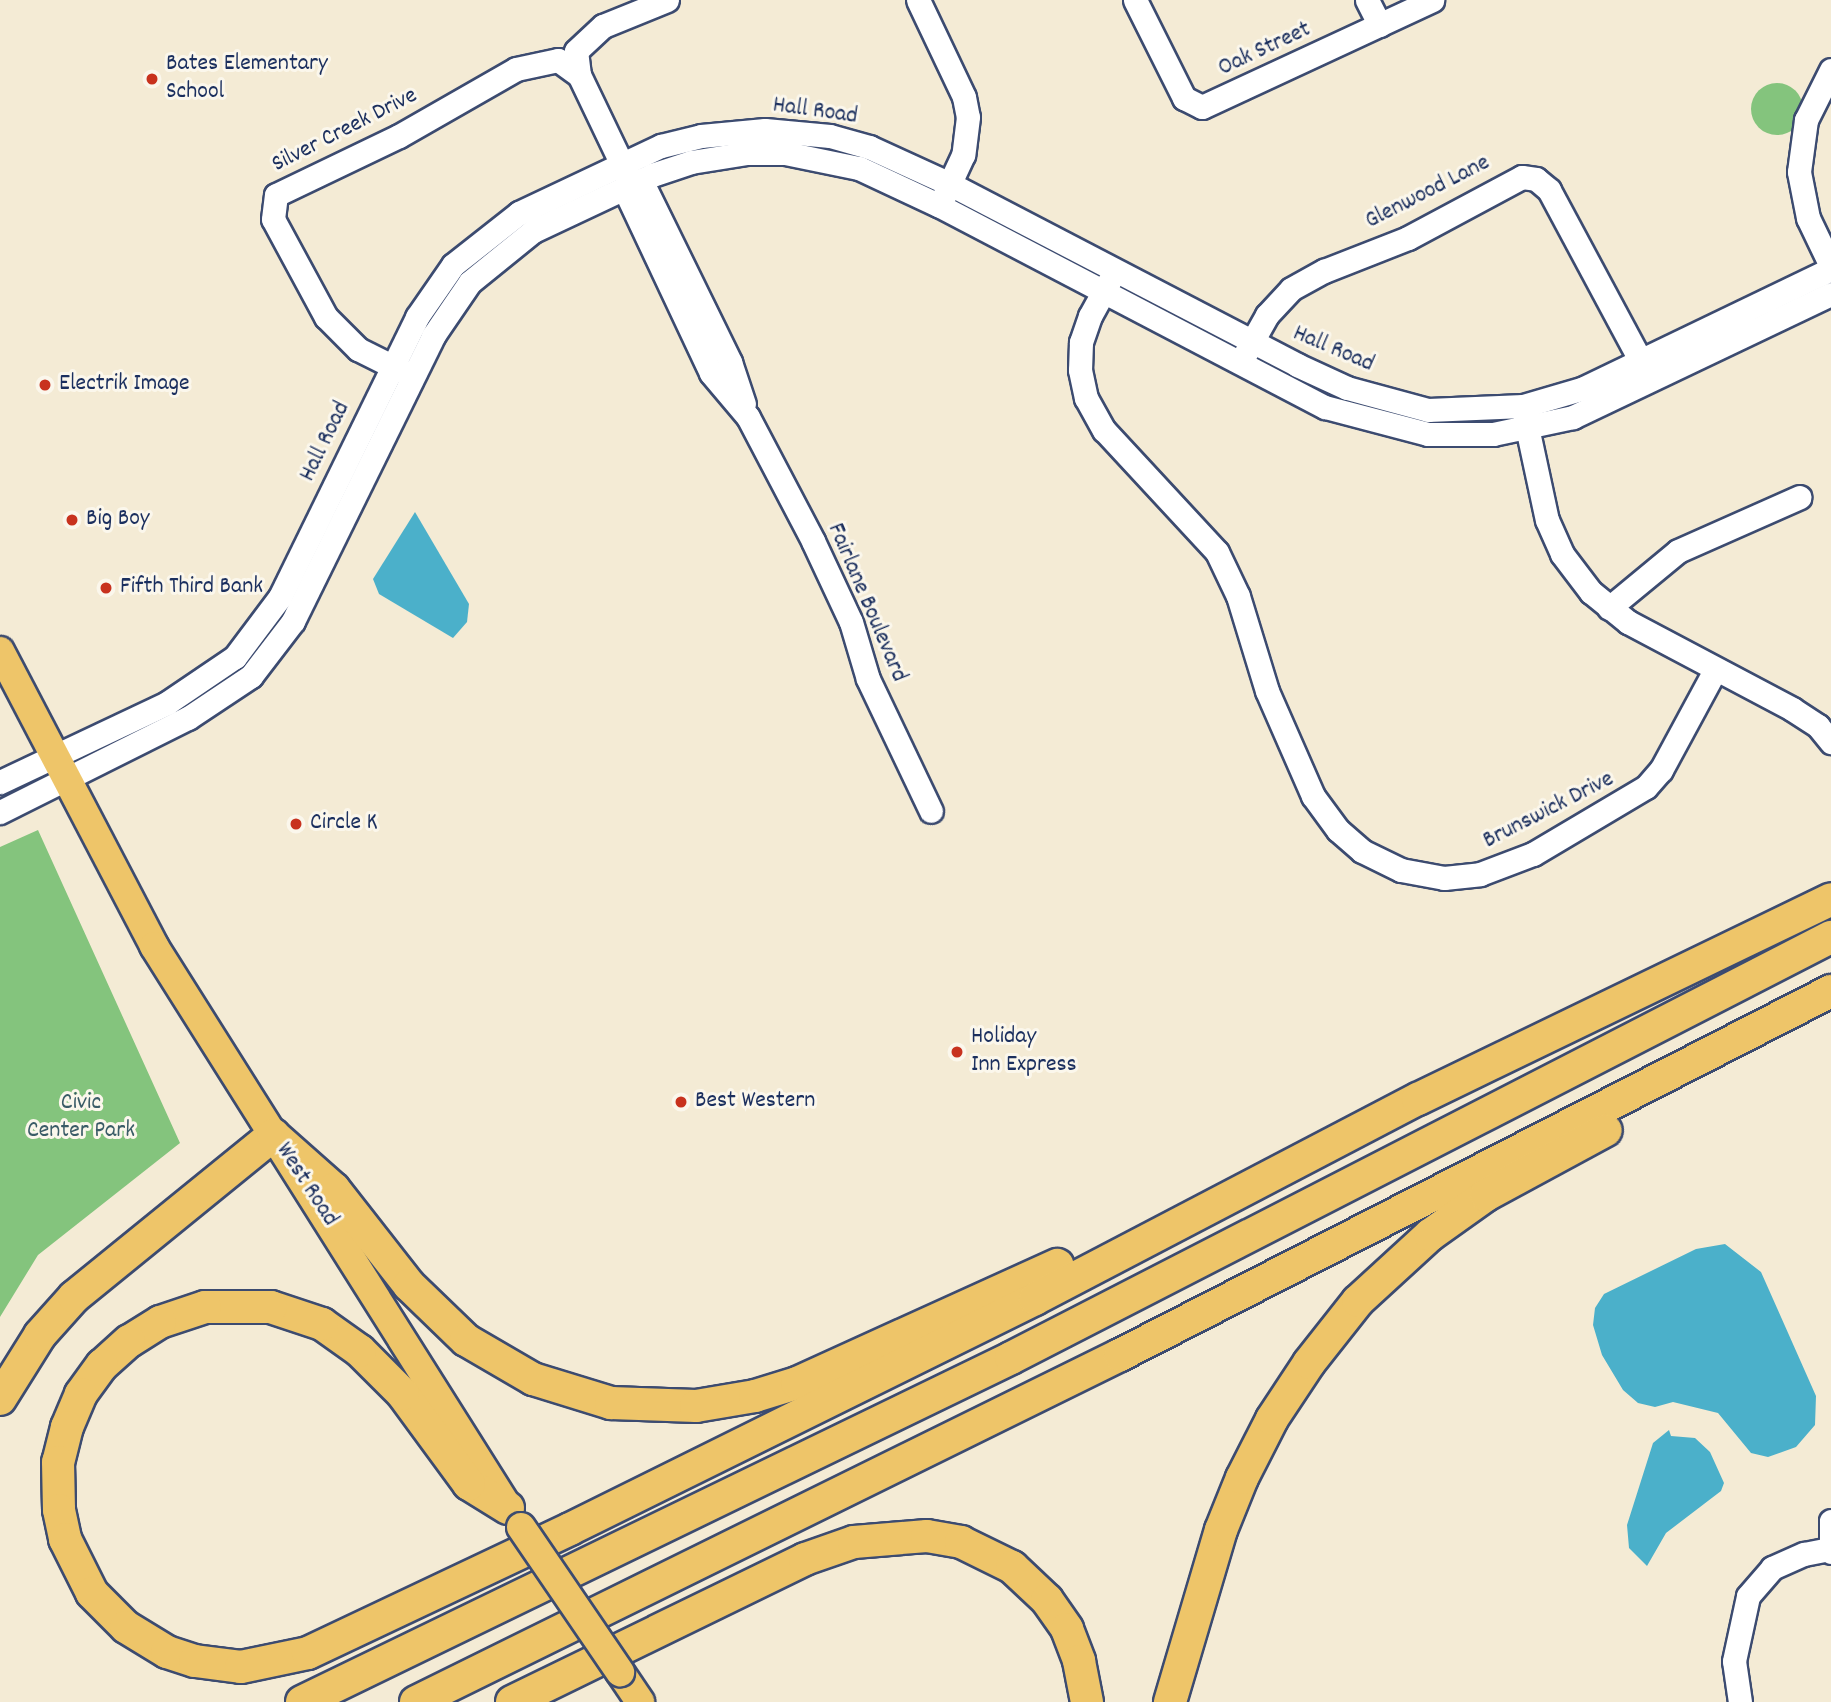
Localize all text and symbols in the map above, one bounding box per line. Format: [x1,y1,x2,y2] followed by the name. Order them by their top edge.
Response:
[1214,16,1316,84] street label: Oak Street
[166,51,328,107] place label: Bates Elementary School
[144,71,160,87] marker: Bates Elementary School
[268,82,422,180] street label: Silver Creek Drive
[771,92,859,132] street label: Hall Road
[1361,149,1495,237] street label: Glenwood Lane
[1288,320,1378,380] street label: Hall Road
[59,371,190,399] place label: Electrik Image
[37,377,53,393] marker: Electrik Image
[294,397,358,487] street label: Hall Road
[86,506,150,534] place label: Big Boy
[64,512,80,528] marker: Big Boy
[820,519,912,687] street label: Fairlane Boulevard
[120,574,263,602] place label: Fifth Third Bank
[98,580,114,596] marker: Fifth Third Bank
[1479,766,1619,856] street label: Brunswick Drive
[310,810,378,838] place label: Circle K
[288,816,304,832] marker: Circle K
[971,1024,1077,1080] place label: Holiday Inn Express
[949,1044,965,1060] marker: Holiday Inn Express
[695,1088,815,1116] place label: Best Western
[27,1090,135,1146] park label: Civic Center Park
[673,1094,689,1110] marker: Best Western
[268,1138,344,1232] street label: West Road

